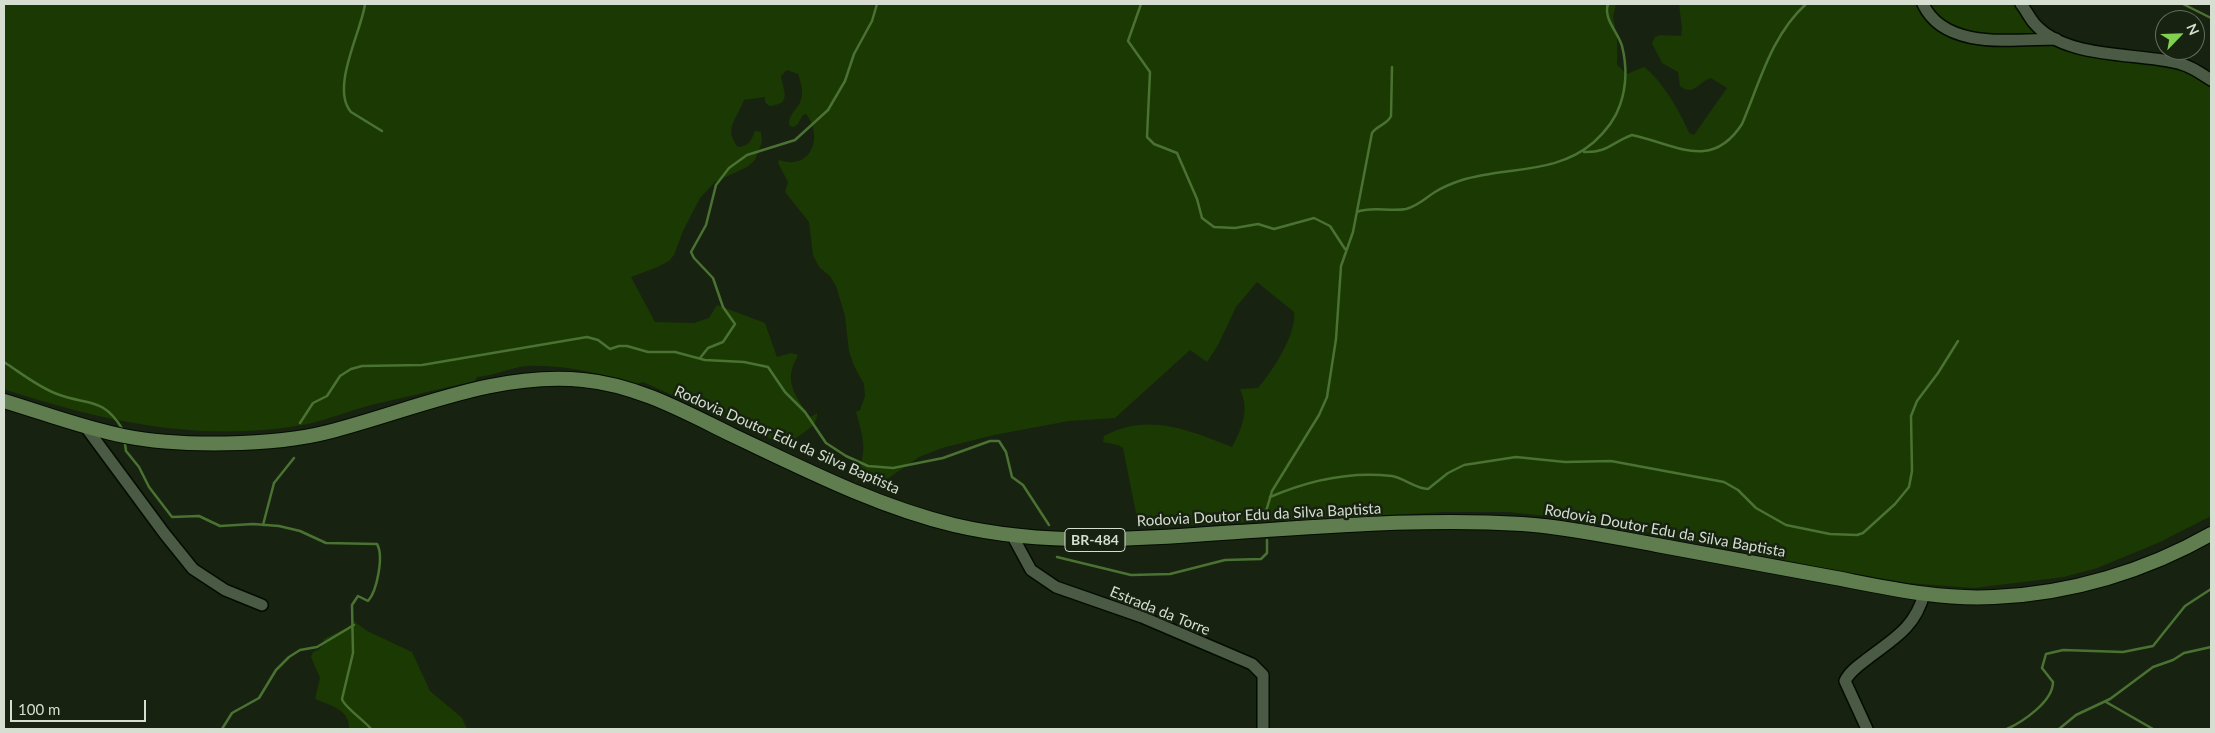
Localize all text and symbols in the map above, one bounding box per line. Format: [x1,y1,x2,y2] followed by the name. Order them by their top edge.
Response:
[2155,10,2205,60] north arrow
[2183,21,2203,37] text: N
[672,382,902,498] street label: Rodovia Doutor Edu da Silva Baptista
[1136,500,1382,530] street label: Rodovia Doutor Edu da Silva Baptista
[1543,501,1787,561] street label: Rodovia Doutor Edu da Silva Baptista
[1065,528,1125,552] road number: BR-484
[1107,583,1213,639] street label: Estrada da Torre
[12,690,149,722] scale bar
[18,700,60,718] text: 100 m

